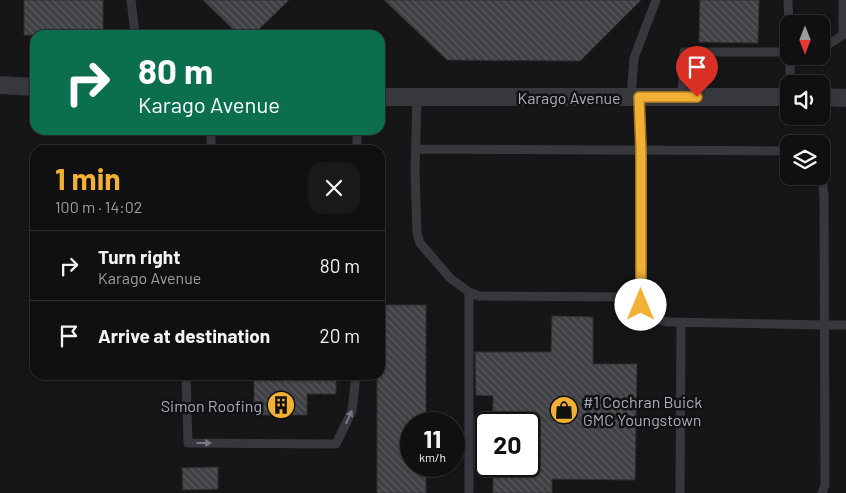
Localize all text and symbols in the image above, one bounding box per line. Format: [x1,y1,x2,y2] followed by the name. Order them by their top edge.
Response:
[780,15,830,65] north arrow
[780,15,830,185] map controls
[676,46,718,97] pin
[138,49,213,91] text: 80 m
[55,50,120,115] icon: right
[683,53,711,81] icon: arrive
[780,75,830,125] button: sound
[517,88,621,107] street label: Karago Avenue
[138,91,280,117] text: Karago Avenue
[780,135,830,185] button: layers
[55,160,121,196] text: 1 min
[308,162,360,214] button: close
[55,197,142,216] text: 100 m · 14:02
[98,245,180,268] text: Turn right
[55,252,83,280] icon: right
[320,254,360,277] text: 80 m
[98,268,201,287] text: Karago Avenue
[614,278,666,330] position arrow
[55,322,83,350] icon: arrive
[98,324,270,347] text: Arrive at destination
[320,324,360,347] text: 20 m
[266,390,296,420] building icon: Simon Roofing
[583,392,702,429] place label: #1 Cochran Buick GMC Youngstown
[549,395,579,425] shop icon: #1 Cochran Buick GMC Youngstown
[161,396,262,415] place label: Simon Roofing
[345,410,353,424] one-way arrow
[475,412,540,477] speed limit sign: 20
[424,423,441,453] text: 11
[196,439,212,447] one-way arrow
[419,450,446,464] text: km/h

